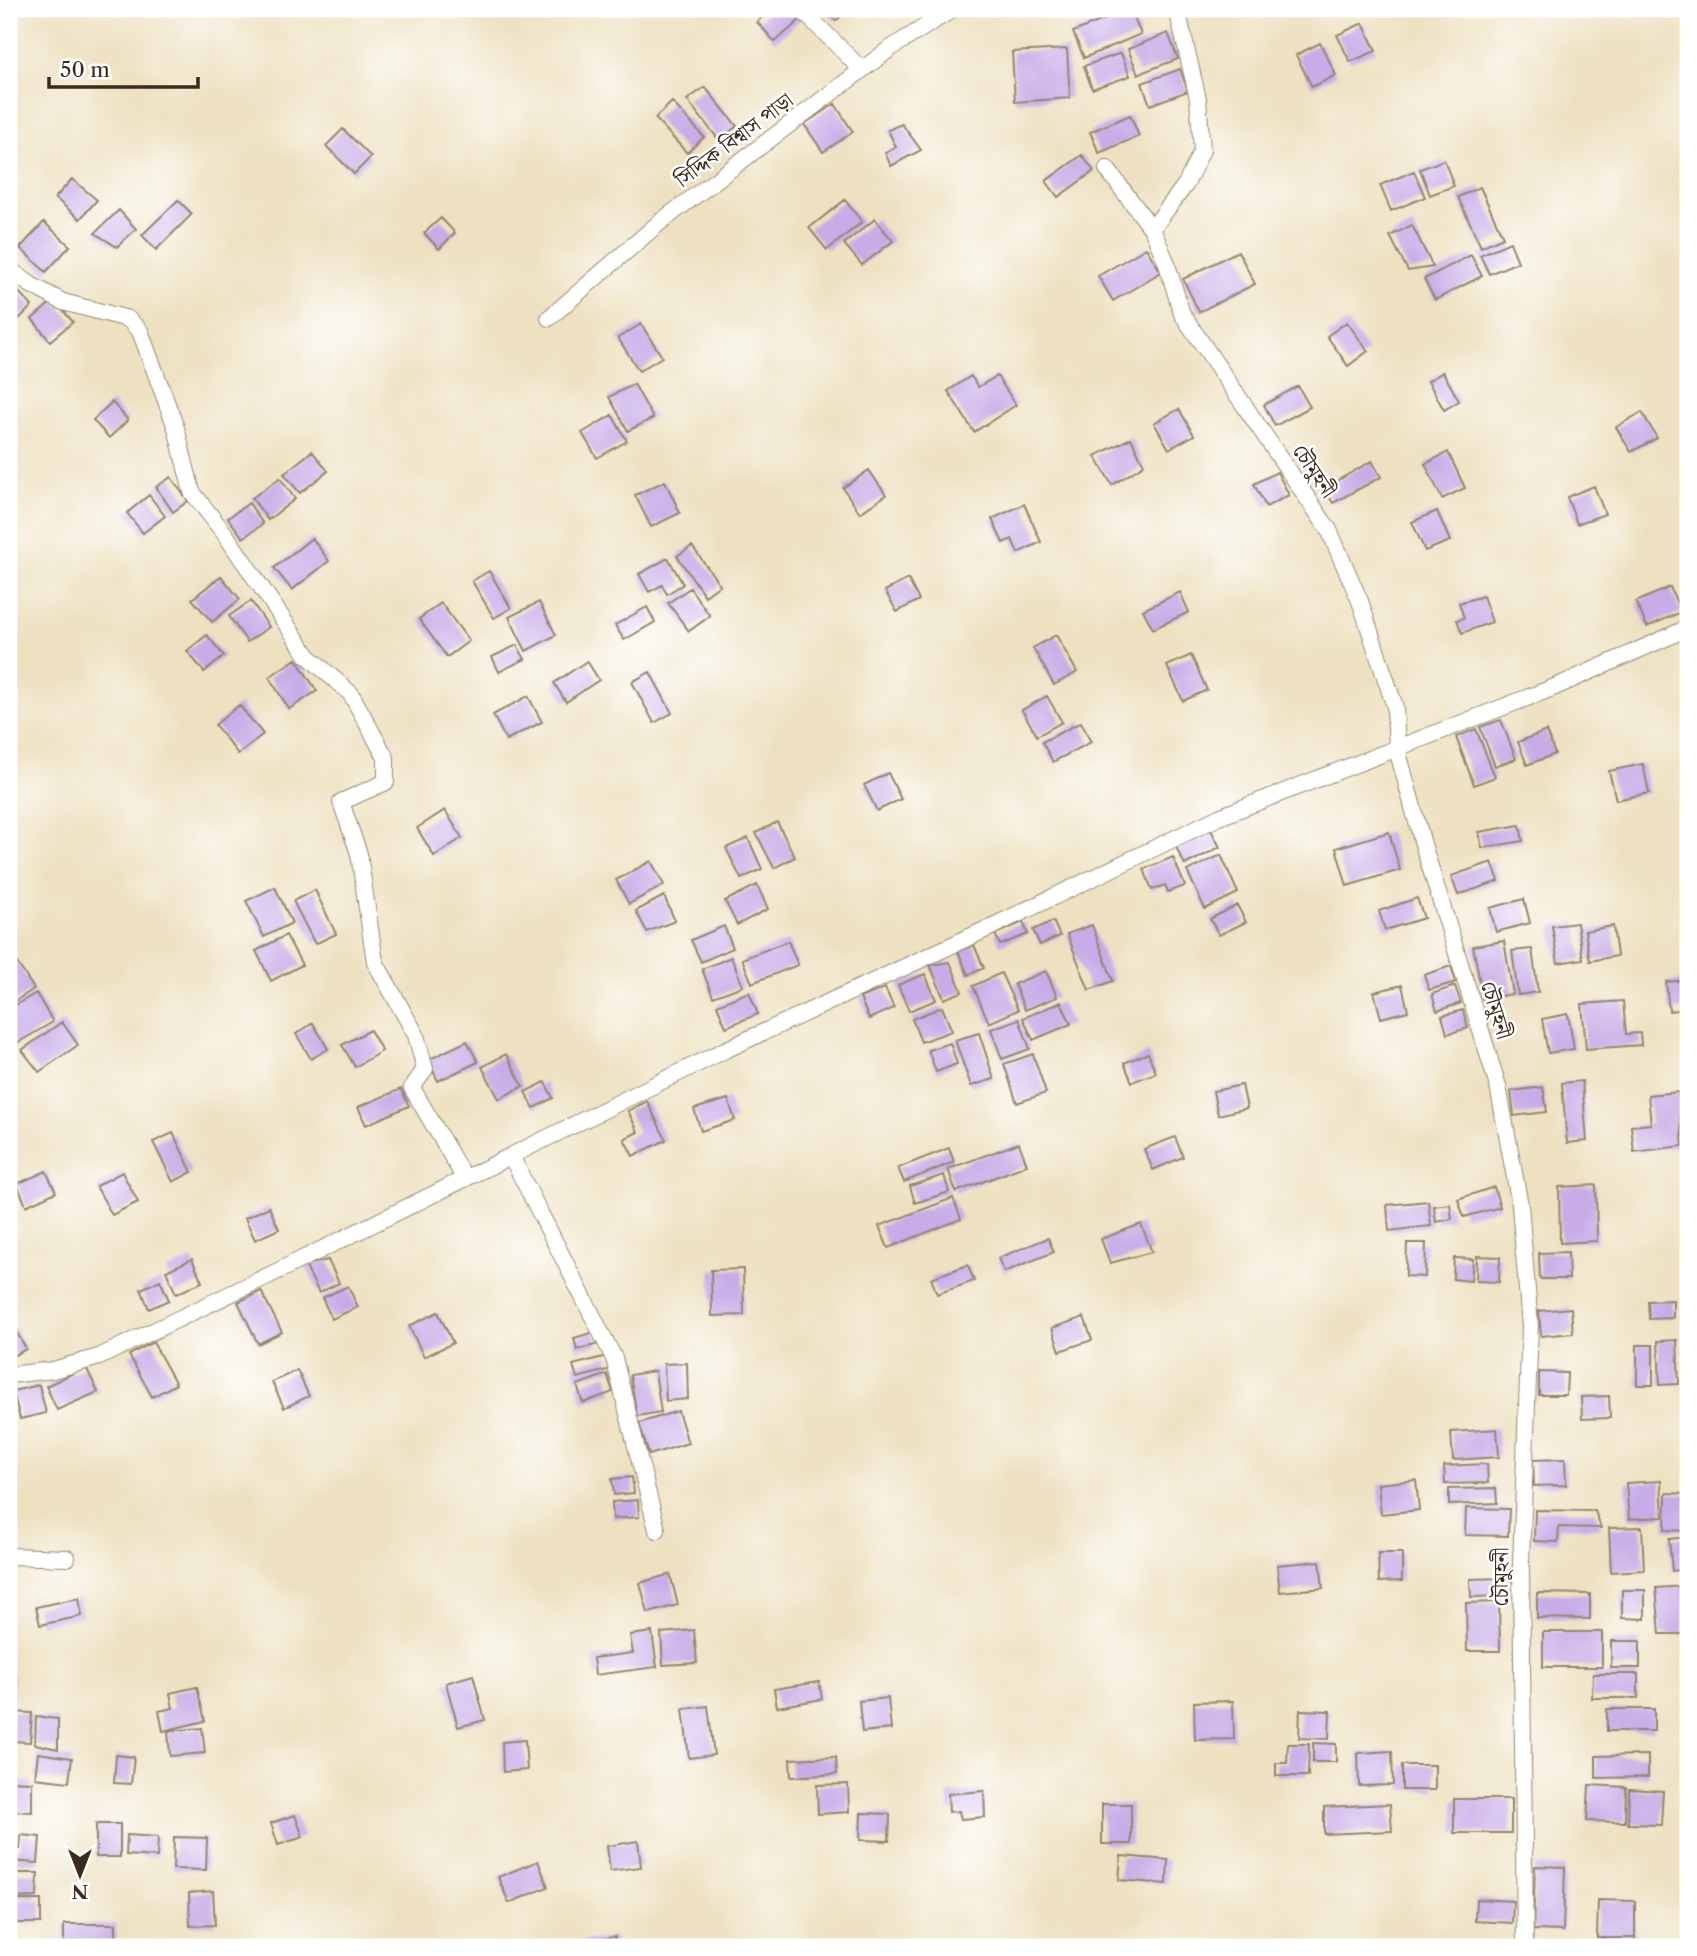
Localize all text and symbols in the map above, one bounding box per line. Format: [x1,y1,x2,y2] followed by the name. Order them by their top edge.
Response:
[49,46,198,90] scale bar
[60,57,110,82] text: 50 m
[669,87,797,193] street label: সিদ্দিক বিশ্বাস পাড়া
[1286,439,1341,503] street label: চৌমুহনী
[1475,978,1517,1042] street label: চৌমুহনী
[1488,1547,1514,1607] street label: চৌমুহনী
[46,1840,116,1910] north arrow
[72,1880,88,1903] text: N

